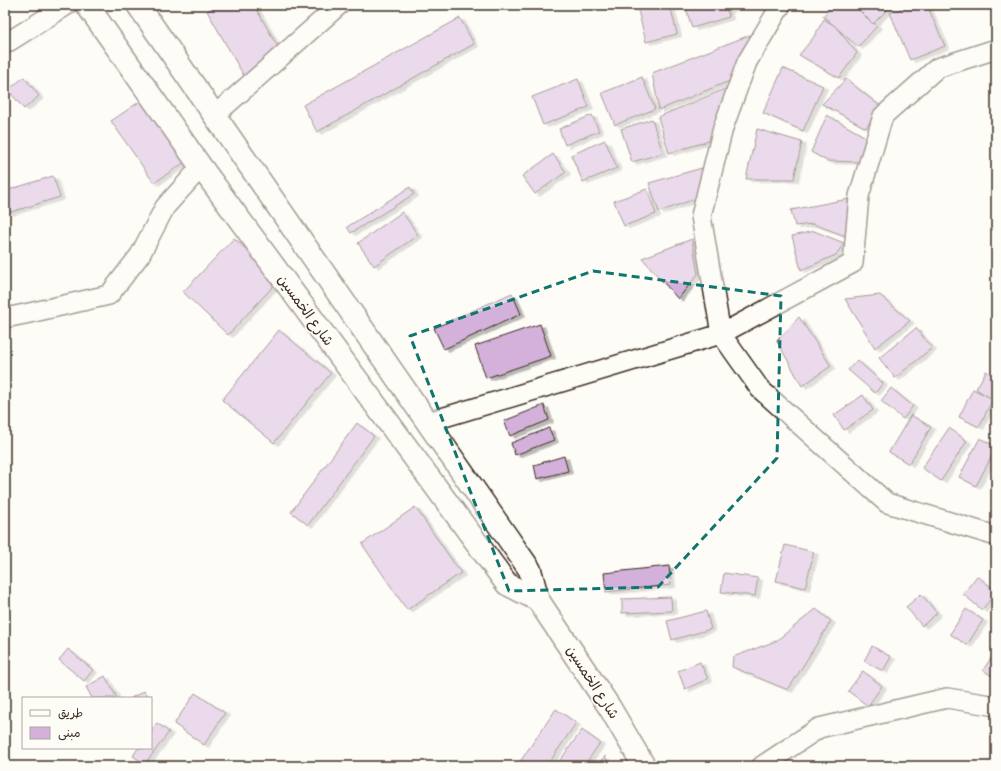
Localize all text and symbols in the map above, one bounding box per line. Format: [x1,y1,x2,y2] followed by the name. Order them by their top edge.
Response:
[272,273,336,350] street label: شارع الخمسين
[561,644,621,723] street label: شارع الخمسين
[22,697,152,749] legend
[58,708,83,722] text: طريق
[58,728,81,742] text: مبنى

